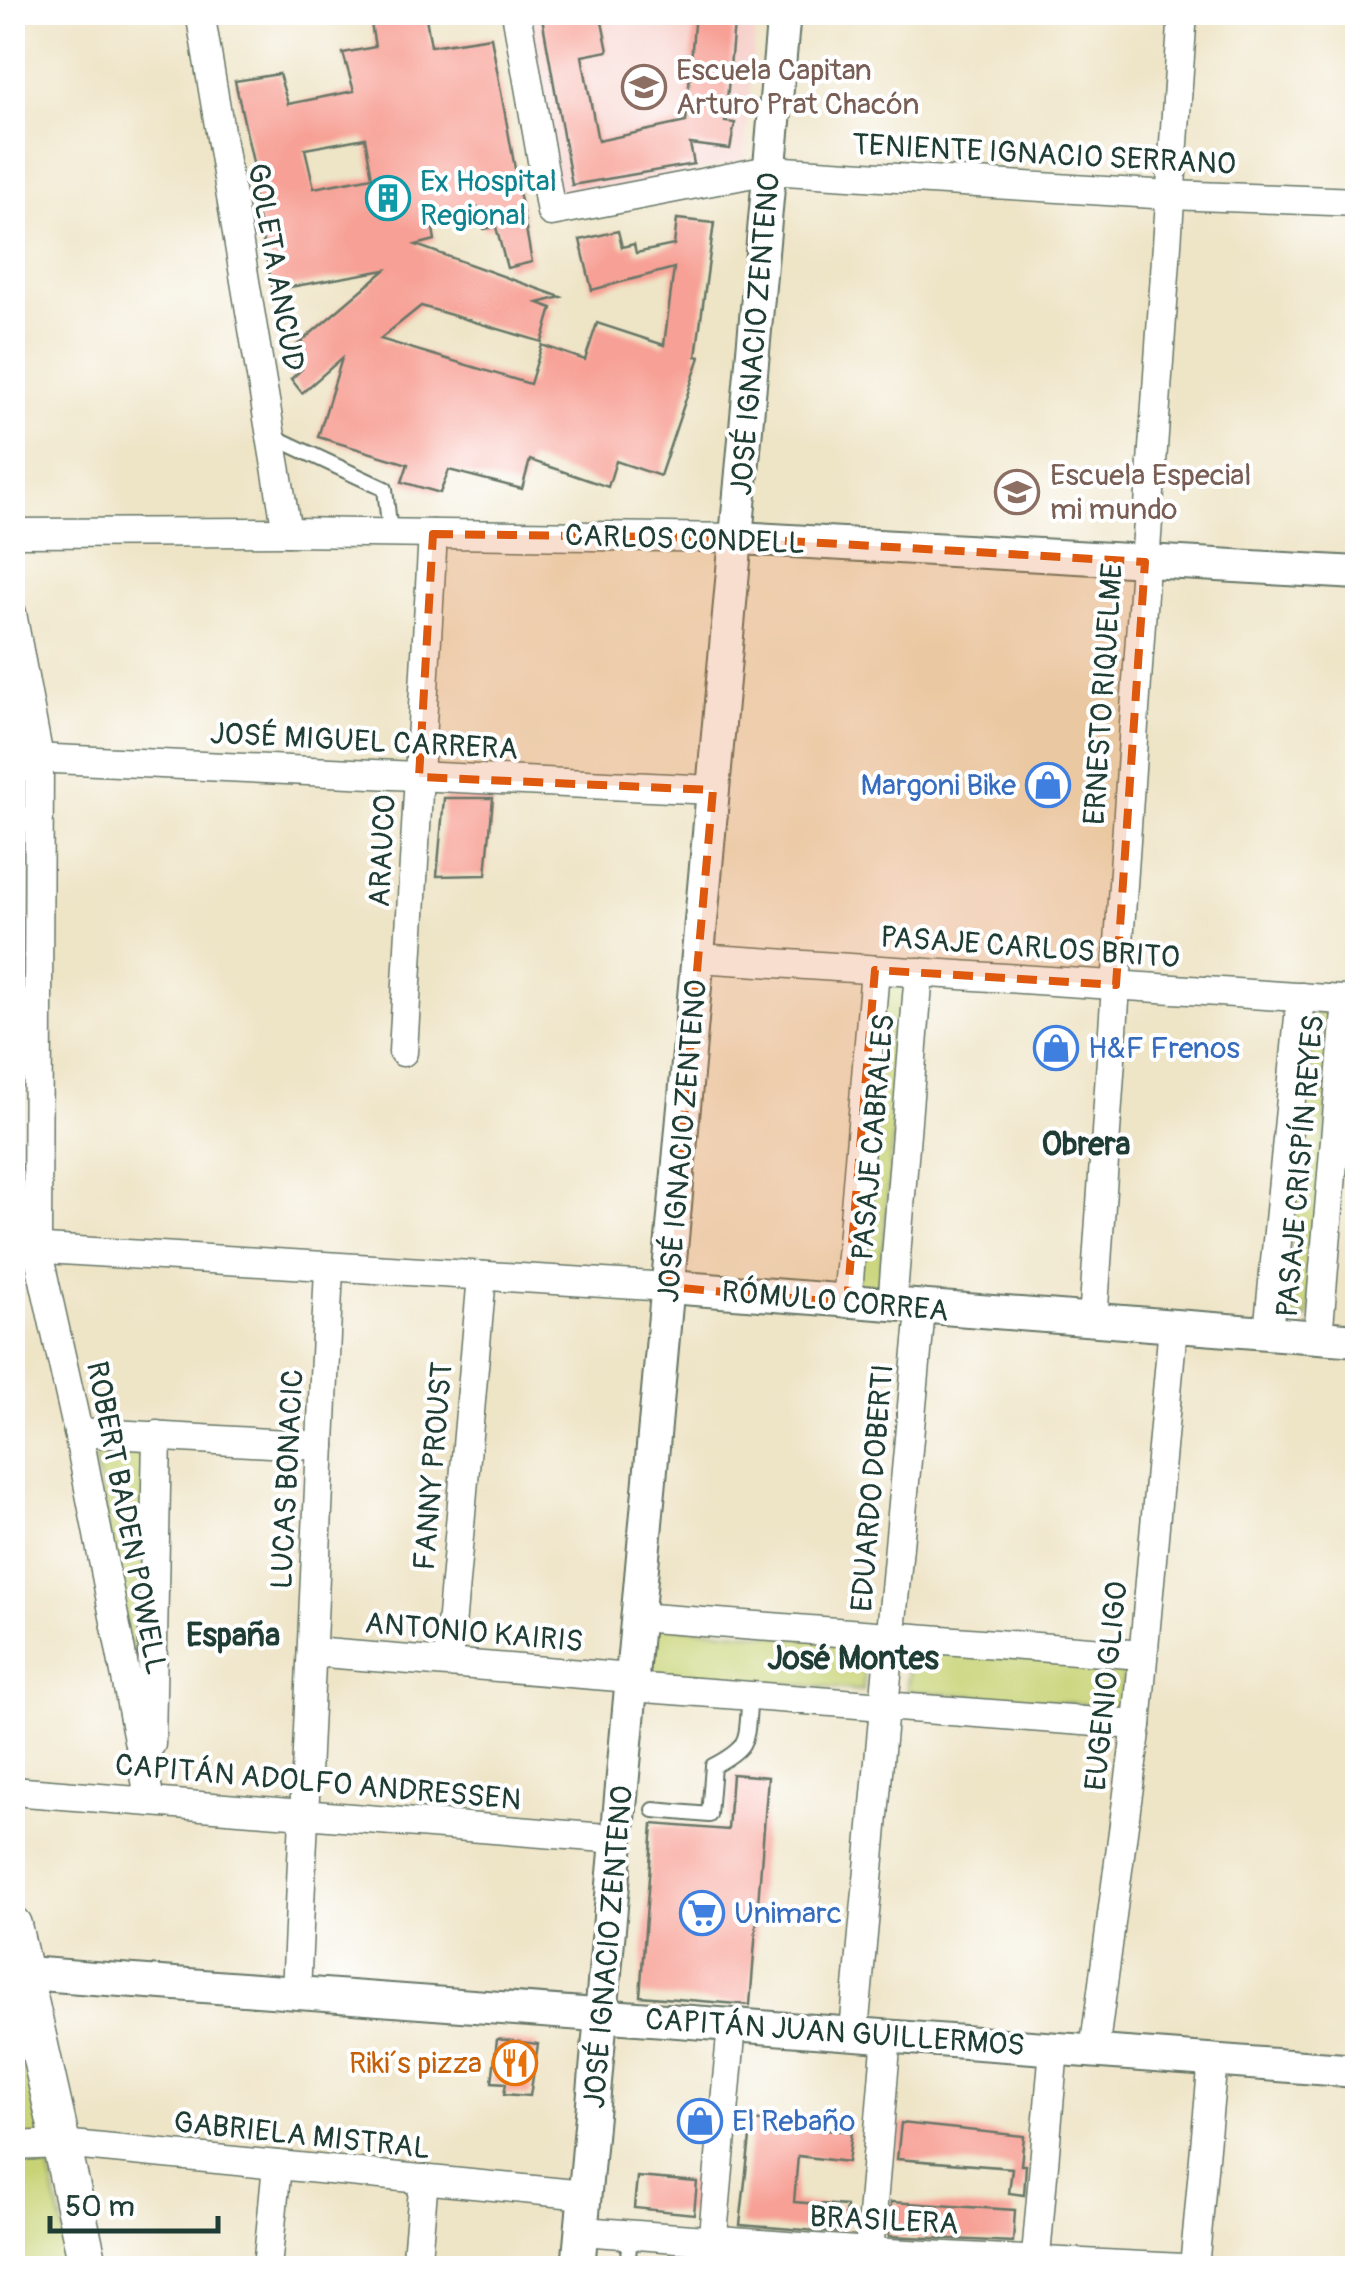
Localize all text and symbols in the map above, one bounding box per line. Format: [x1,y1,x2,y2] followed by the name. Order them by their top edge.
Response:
[676,52,920,123] place label: Escuela Capitan Arturo Prat Chacón
[621,64,667,110] school or university icon: Escuela Capitan Arturo Prat Chacón
[851,126,1237,183] street label: TENIENTE IGNACIO SERRANO
[239,160,312,374] street label: GOLETA ANCUD
[420,163,557,234] place label: Ex Hospital Regional
[723,171,788,497] street label: JOSÉ IGNACIO ZENTENO
[365,175,411,221] building icon: Ex Hospital Regional
[1050,457,1251,528] place label: Escuela Especial mi mundo
[994,469,1040,515] school or university icon: Escuela Especial mi mundo
[564,517,806,562] street label: CARLOS CONDELL
[1076,562,1131,826] street label: ERNESTO RIQUELME
[209,715,519,768] street label: JOSÉ MIGUEL CARRERA
[1025,762,1071,808] shop icon: Margoni Bike
[860,767,1016,804] place label: Margoni Bike
[361,794,404,908] street label: ARAUCO
[879,919,1181,976] street label: PASAJE CARLOS BRITO
[650,978,715,1304] street label: JOSÉ IGNACIO ZENTENO
[844,1012,903,1262] street label: PASAJE CABRALES
[1269,1013,1332,1319] street label: PASAJE CRISPÍN REYES
[1033,1025,1079,1071] shop icon: H&F Frenos
[1088,1030,1240,1067] place label: H&F Frenos
[1042,1125,1131,1165] district label: Obrera
[720,1273,950,1330] street label: RÓMULO CORREA
[78,1358,175,1678] street label: ROBERT BADEN POWELL
[406,1360,461,1572] street label: FANNY PROUST
[843,1363,902,1613] street label: EDUARDO DOBERTI
[263,1368,312,1590] street label: LUCAS BONACIC
[1077,1580,1136,1792] street label: EUGENIO GLIGO
[363,1605,585,1660] street label: ANTONIO KAIRIS
[186,1616,280,1656] district label: España
[767,1639,939,1679] district label: José Montes
[113,1746,523,1819] street label: CAPITÁN ADOLFO ANDRESSEN
[576,1784,641,2110] street label: JOSÉ IGNACIO ZENTENO
[679,1890,725,1936] supermarket icon: Unimarc
[734,1895,842,1932] place label: Unimarc
[644,2001,1026,2064] street label: CAPITÁN JUAN GUILLERMOS
[492,2040,538,2086] restaurant icon: Riki´s pizza
[349,2045,482,2082] place label: Riki´s pizza
[677,2098,723,2144] shop icon: El Rebaño
[732,2103,855,2140] place label: El Rebaño
[172,2104,432,2167] street label: GABRIELA MISTRAL
[50,2171,218,2233] scale bar
[65,2188,135,2225] text: 50 m
[809,2198,959,2243] street label: BRASILERA

